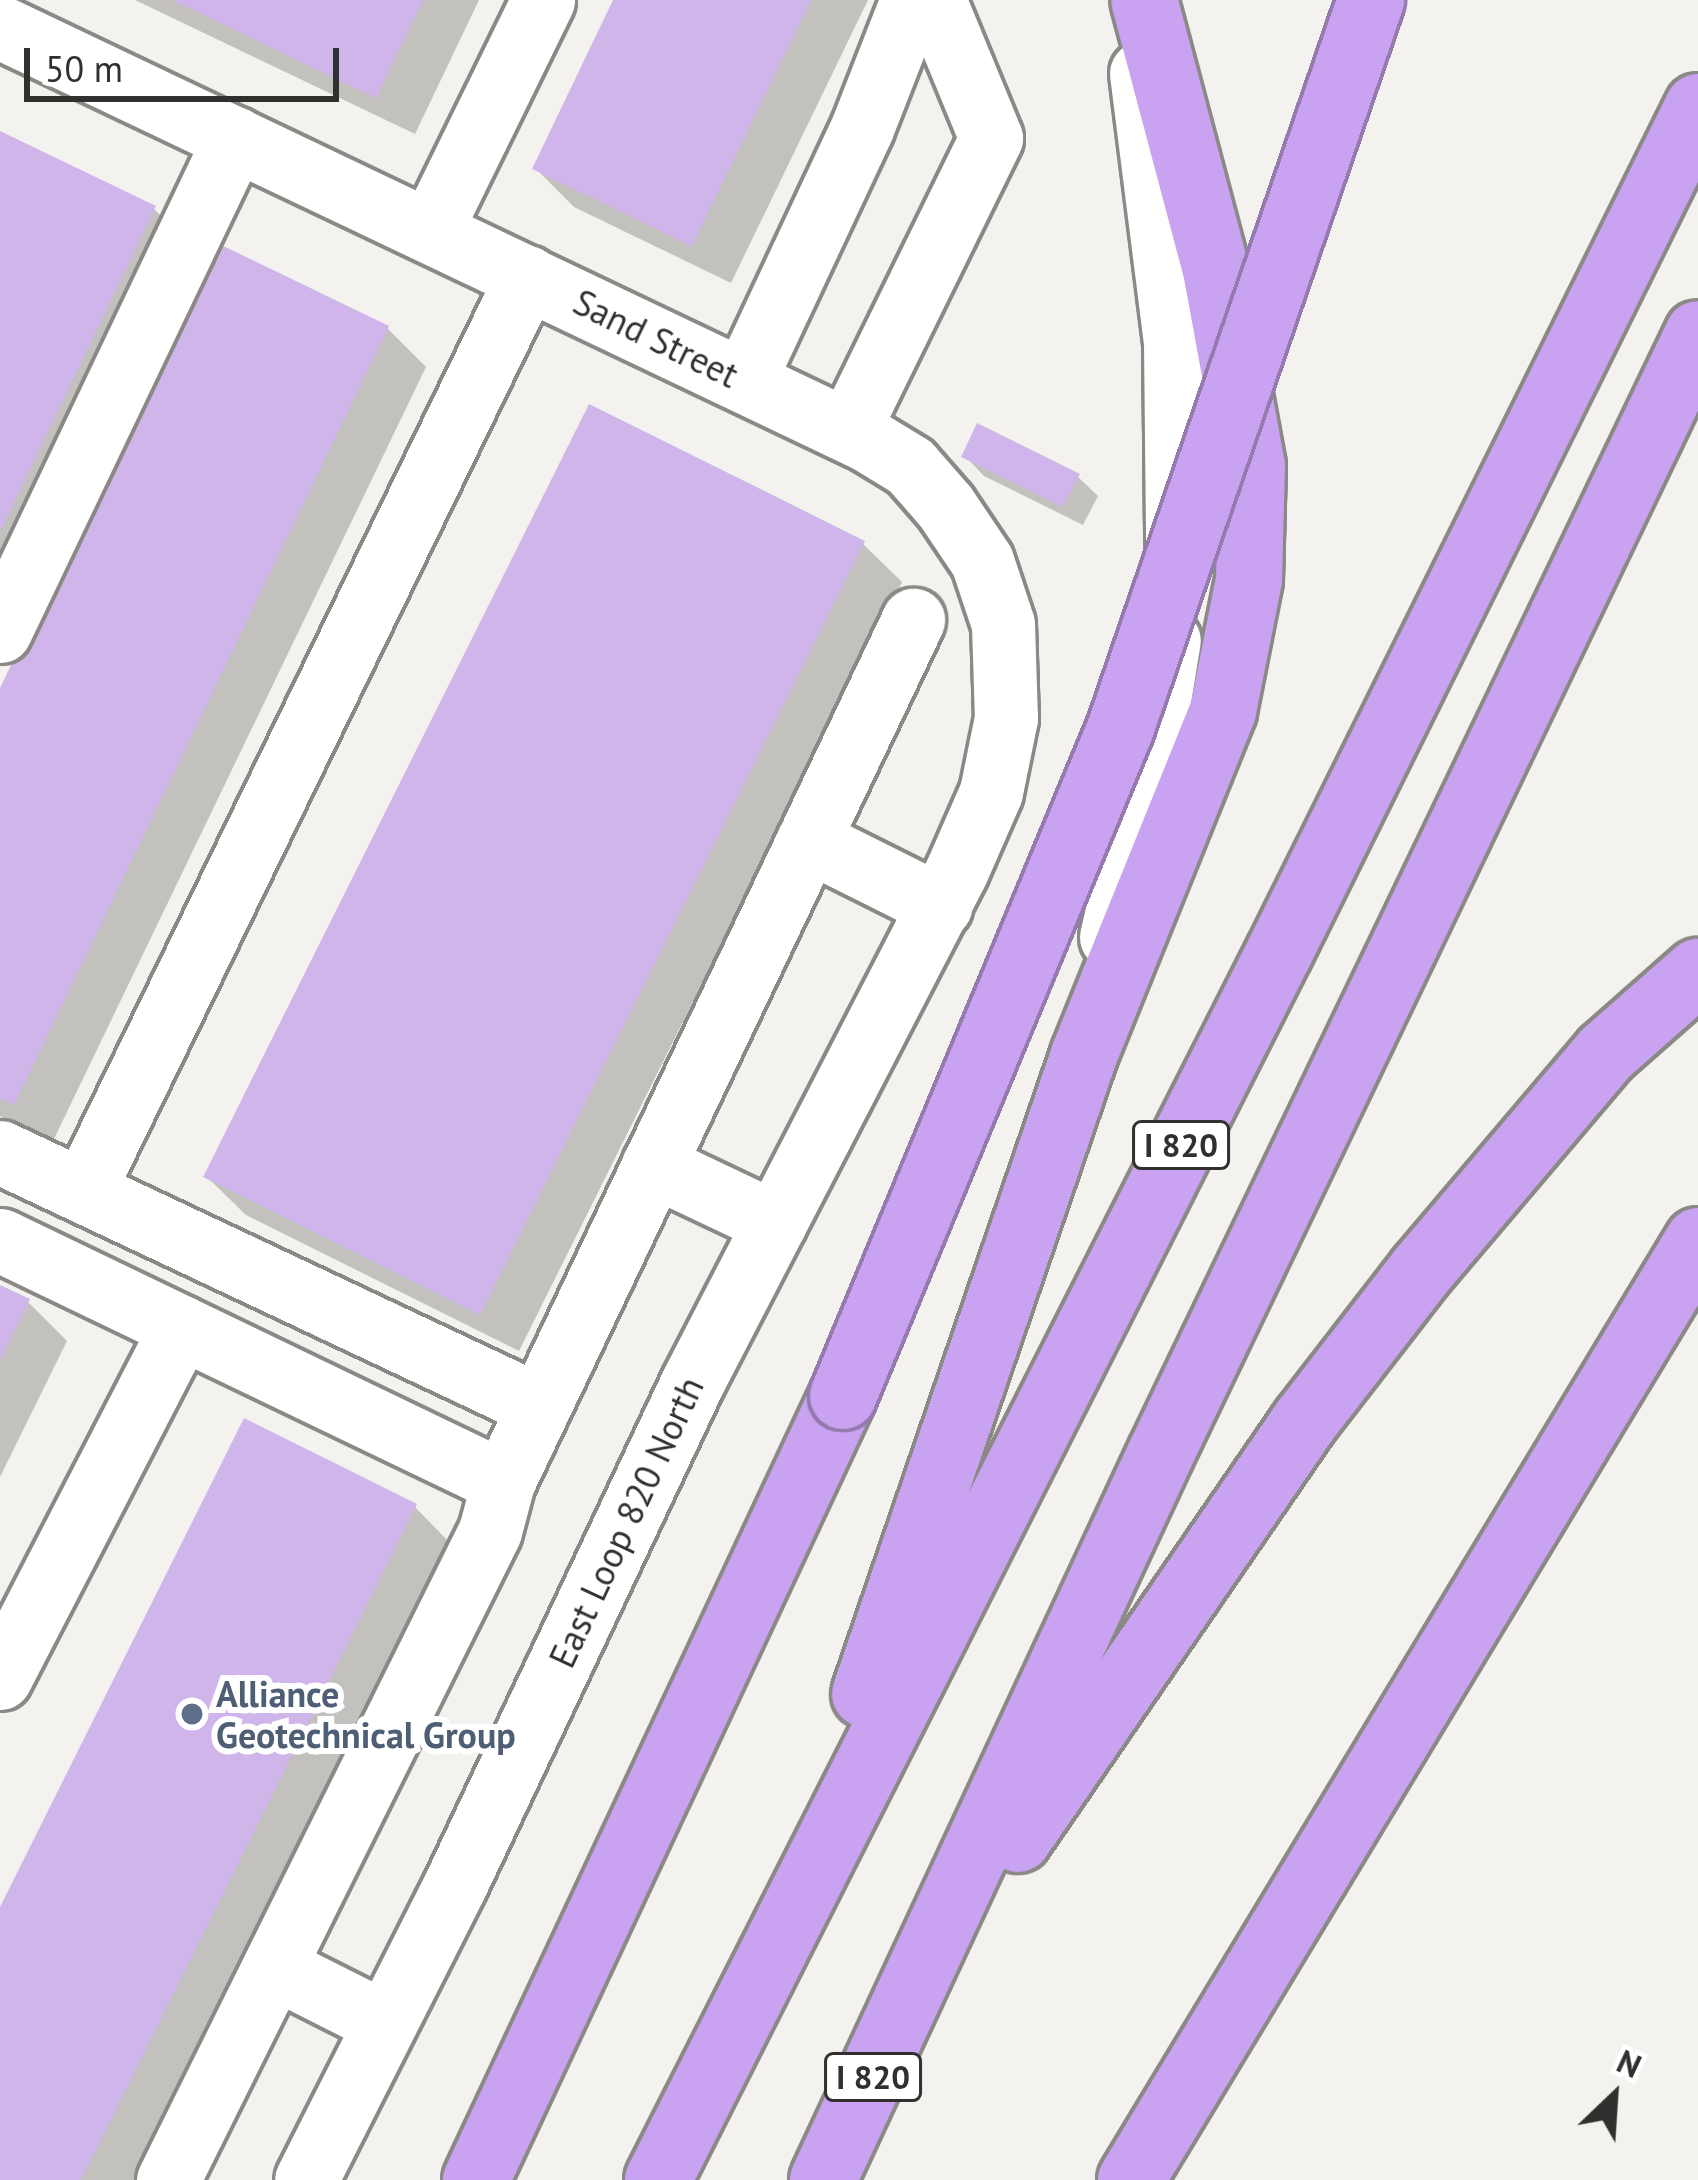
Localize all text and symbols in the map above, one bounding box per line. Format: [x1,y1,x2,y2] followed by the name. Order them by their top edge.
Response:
[30,24,345,98] scale bar
[45,45,123,92] text: 50 m
[567,280,745,396] street label: Sand Street
[1130,1118,1232,1172] road number: I 820
[540,1370,712,1674] street label: East Loop 820 North
[216,1671,516,1756] place label: Alliance Geotechnical Group
[179,1701,205,1727] marker: Alliance Geotechnical Group
[1554,2036,1674,2156] north arrow
[1611,2039,1648,2087] text: N
[822,2050,924,2104] road number: I 820

